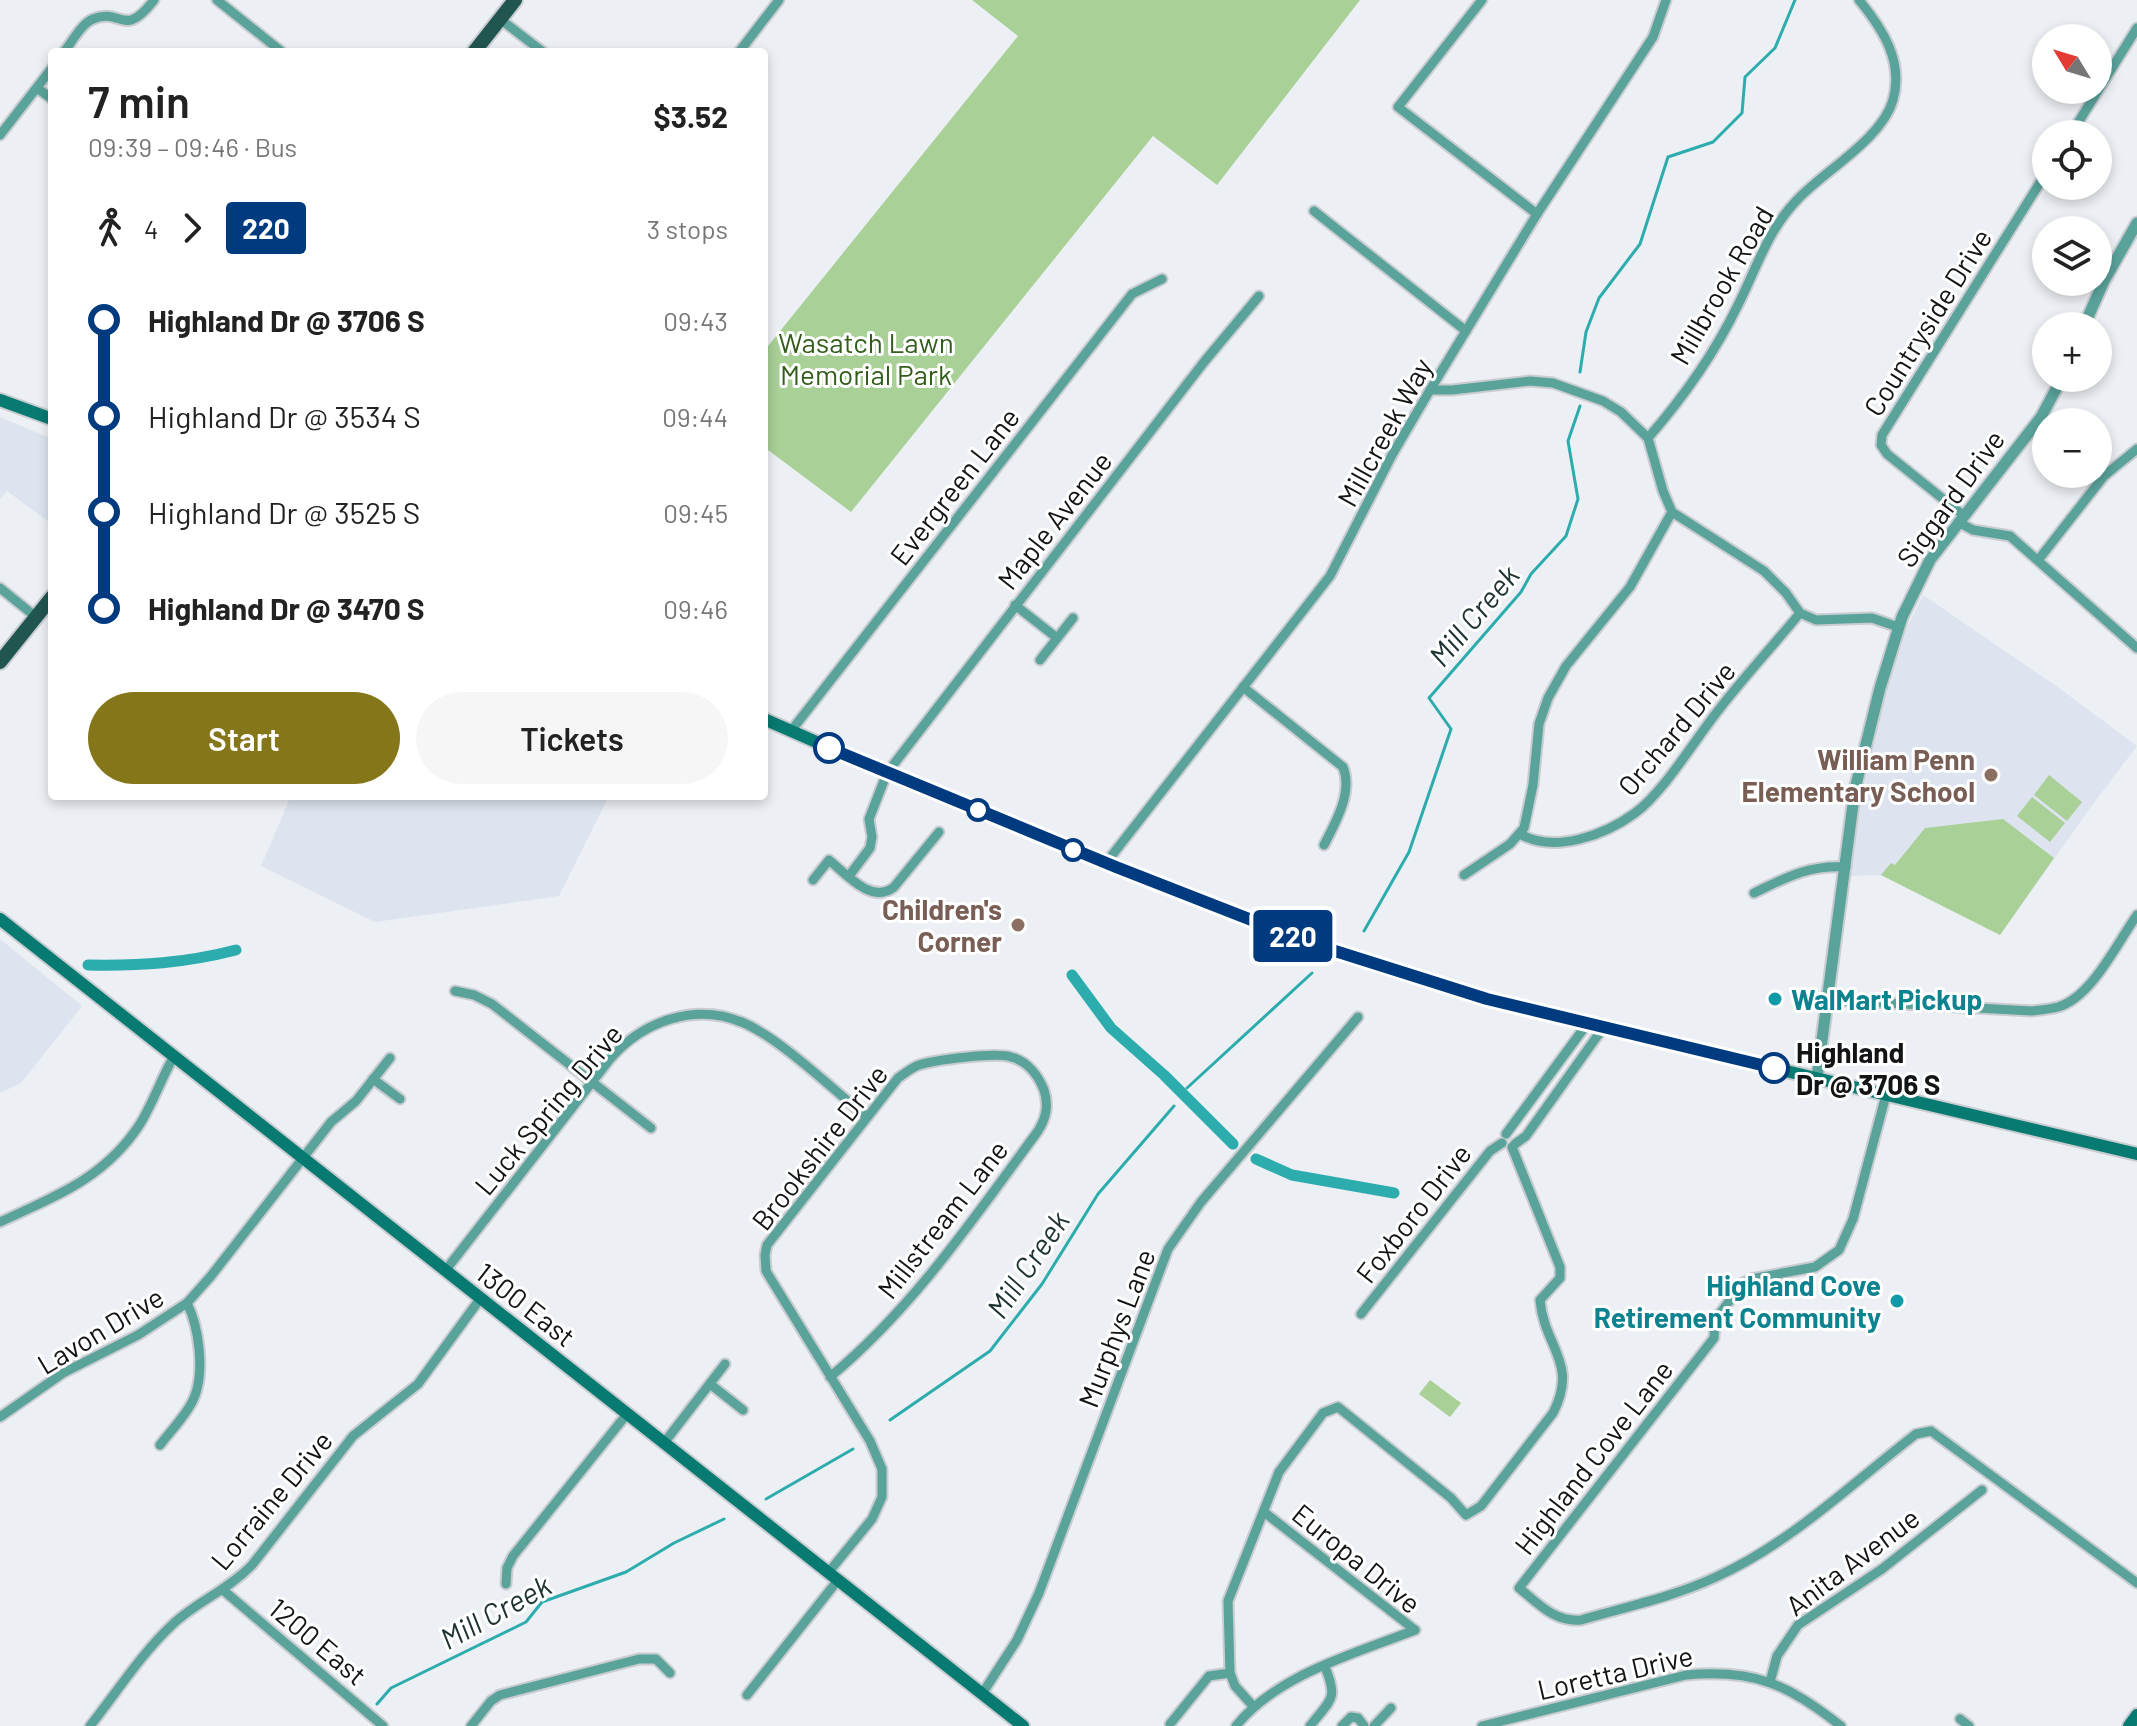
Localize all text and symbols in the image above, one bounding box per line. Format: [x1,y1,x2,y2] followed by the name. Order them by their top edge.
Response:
[2032,24,2112,104] north arrow
[2032,24,2112,488] map controls
[88,74,190,127] text: 7 min
[654,98,728,134] text: $3.52
[2032,120,2112,200] button: locate
[88,131,297,162] text: 09:39 – 09:46 · Bus
[1662,200,1780,370] street label: Millbrook Road
[88,206,132,250] icon: walk
[170,206,214,250] icon: forward
[242,211,290,245] text: 220
[144,213,158,244] text: 4
[647,213,728,244] text: 3 stops
[2032,216,2112,296] button: layers
[1856,222,1998,422] street label: Countryside Drive
[148,302,425,338] text: Highland Dr @ 3706 S
[663,305,728,336] text: 09:43
[2032,312,2112,392] button: +
[778,325,954,391] park label: Wasatch Lawn Memorial Park
[1329,352,1439,512] street label: Millcreek Way
[148,398,421,434] text: Highland Dr @ 3534 S
[662,401,728,432] text: 09:44
[882,401,1026,571] street label: Evergreen Lane
[2032,408,2112,488] button: −
[1889,423,2011,573] street label: Siggard Drive
[990,444,1118,596] street label: Maple Avenue
[148,494,420,530] text: Highland Dr @ 3525 S
[663,497,728,528] text: 09:45
[1420,557,1526,673] water label: Mill Creek
[148,590,425,626] text: Highland Dr @ 3470 S
[663,593,728,624] text: 09:46
[1610,654,1742,802] street label: Orchard Drive
[88,692,400,784] button: Start
[416,692,728,784] button: Tickets
[814,733,844,763] unlabelled marker
[1742,742,1975,808] place label: William Penn Elementary School
[1982,766,2000,784] marker: William Penn Elementary School
[967,799,989,821] unlabelled marker
[1062,839,1084,861] unlabelled marker
[882,892,1002,958] place label: Children's Corner
[1247,910,1339,962] line badge: 220
[1009,916,1027,934] marker: Children's Corner
[1269,919,1317,953] text: 220
[1791,982,1982,1016] place label: WalMart Pickup
[1766,990,1784,1008] marker: WalMart Pickup
[467,1017,629,1201] street label: Luck Spring Drive
[1796,1035,1940,1101] place label: Highland Dr @ 3706 S
[1759,1053,1789,1083] marker: Highland Dr @ 3706 S
[744,1057,894,1237] street label: Brookshire Drive
[870,1133,1014,1305] street label: Millstream Lane
[1348,1137,1478,1289] street label: Foxboro Drive
[978,1203,1076,1324] water label: Mill Creek
[1070,1244,1162,1412] street label: Murphys Lane
[470,1255,582,1353] street label: 1300 East
[1594,1268,1881,1334] place label: Highland Cove Retirement Community
[31,1279,169,1381] street label: Lavon Drive
[1888,1292,1906,1310] marker: Highland Cove Retirement Community
[1507,1353,1679,1561] street label: Highland Cove Lane
[203,1424,339,1576] street label: Lorraine Drive
[1286,1496,1428,1620] street label: Europa Drive
[1779,1500,1925,1622] street label: Anita Avenue
[433,1566,557,1656] water label: Mill Creek
[262,1590,374,1692] street label: 1200 East
[1534,1638,1696,1706] street label: Loretta Drive

